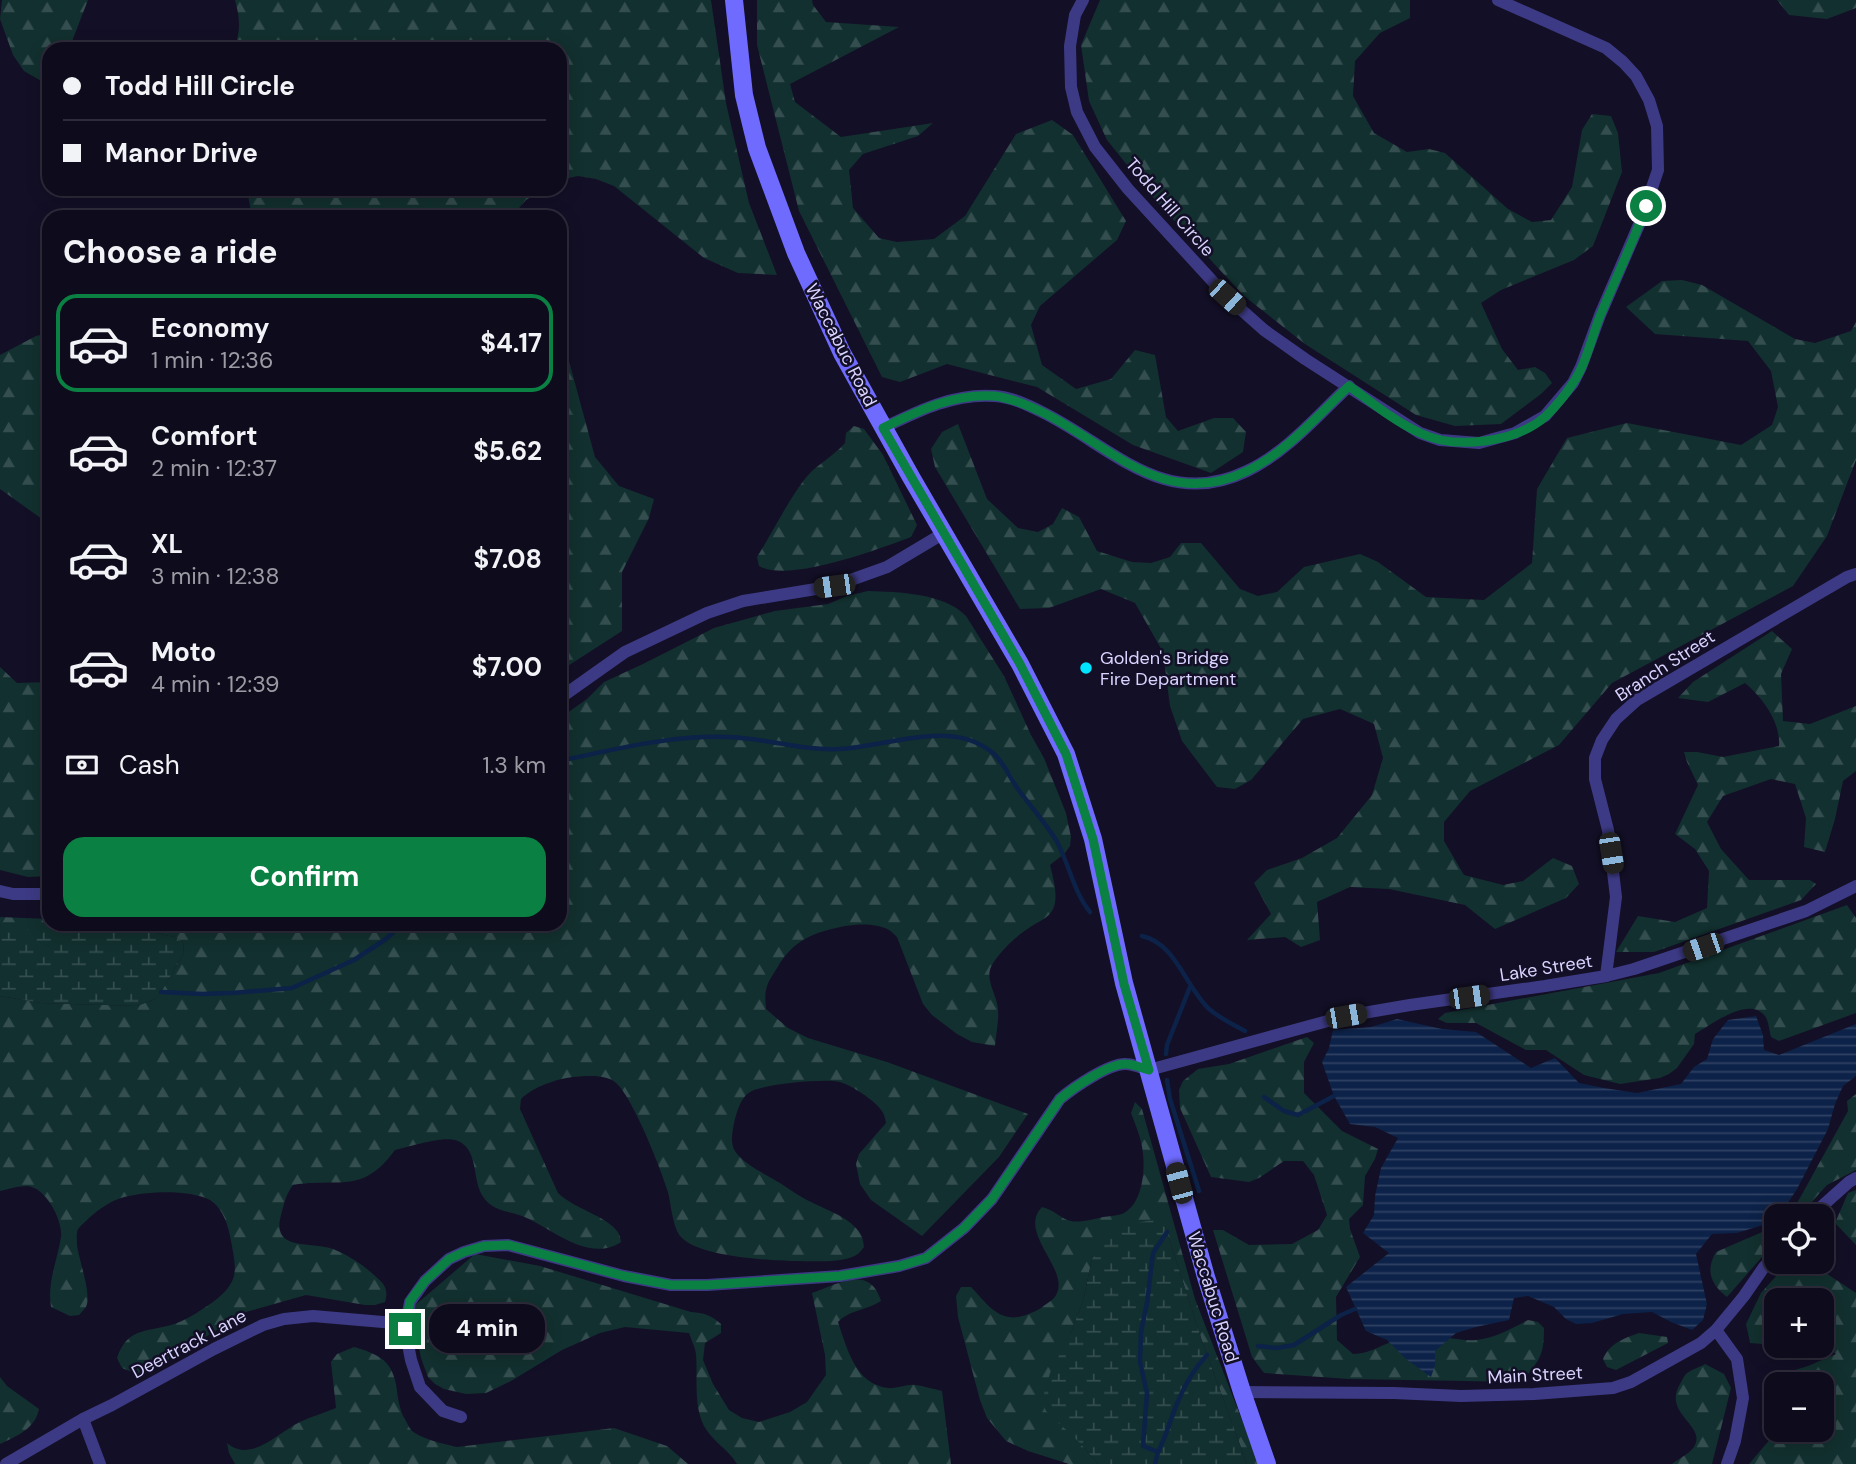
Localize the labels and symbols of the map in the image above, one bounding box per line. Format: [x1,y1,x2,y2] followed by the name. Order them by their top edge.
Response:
[1120,152,1220,262] street label: Todd Hill Circle
[1630,190,1662,222] route start
[1205,275,1250,319] car
[800,279,882,411] street label: Waccabuc Road
[812,573,857,599] car
[1611,625,1719,707] street label: Branch Street
[1100,646,1236,691] place label: Golden's Bridge Fire Department
[1078,660,1094,676] marker: Golden's Bridge Fire Department
[1598,831,1625,875] car
[1680,930,1727,964] car
[1498,949,1594,987] street label: Lake Street
[1447,984,1492,1010] car
[1324,1002,1369,1030] car
[1164,1160,1195,1206] car
[1182,1229,1244,1365] street label: Waccabuc Road
[127,1304,251,1384] street label: Deertrack Lane
[430,1304,545,1354] callout: 4 min
[389,1313,421,1345] route end
[1487,1361,1583,1389] street label: Main Street

